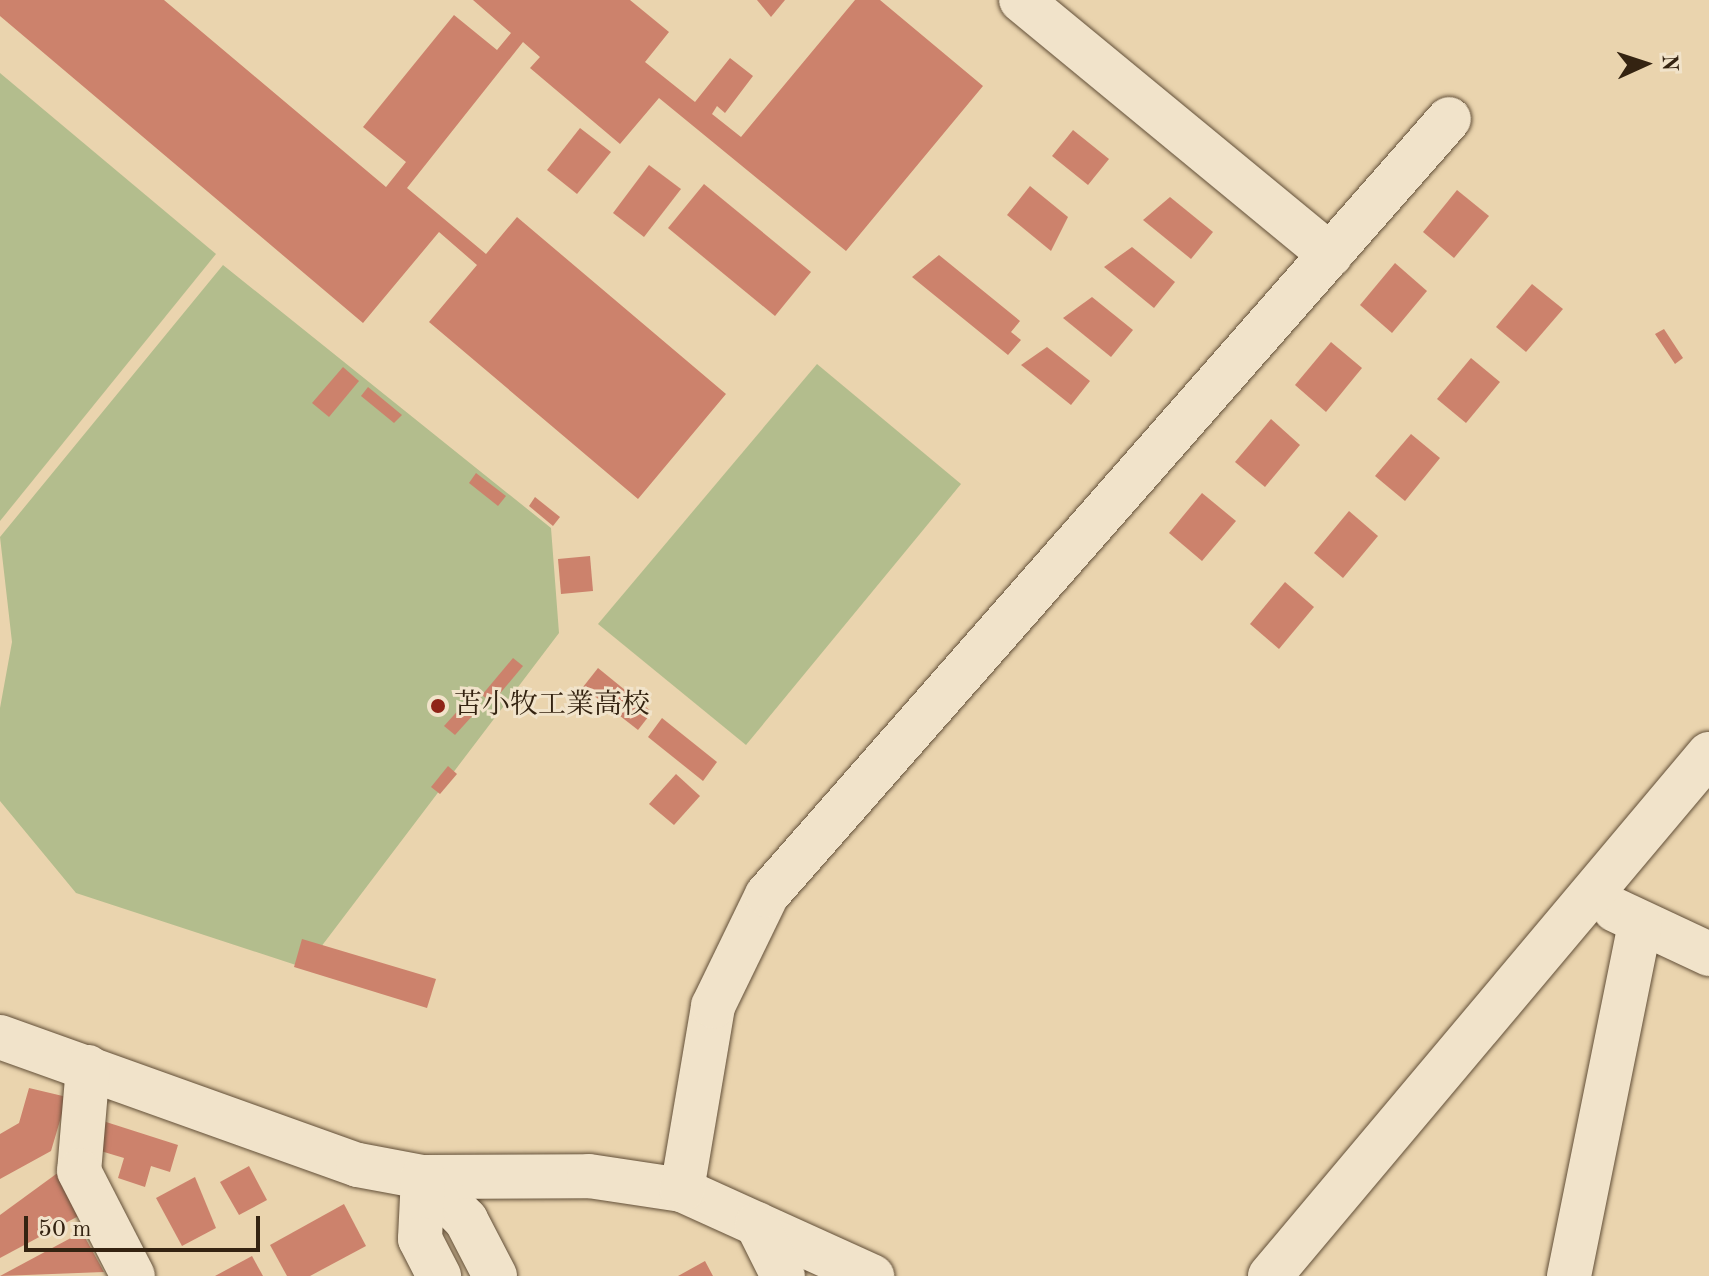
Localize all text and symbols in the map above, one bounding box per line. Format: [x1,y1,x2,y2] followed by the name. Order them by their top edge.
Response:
[1605,24,1685,104] north arrow
[1658,54,1680,72] text: N
[454,689,650,723] place label: 苫小牧工業高校
[429,697,447,715] marker: 苫小牧工業高校
[28,1200,264,1250] scale bar
[38,1218,92,1242] text: 50 m

